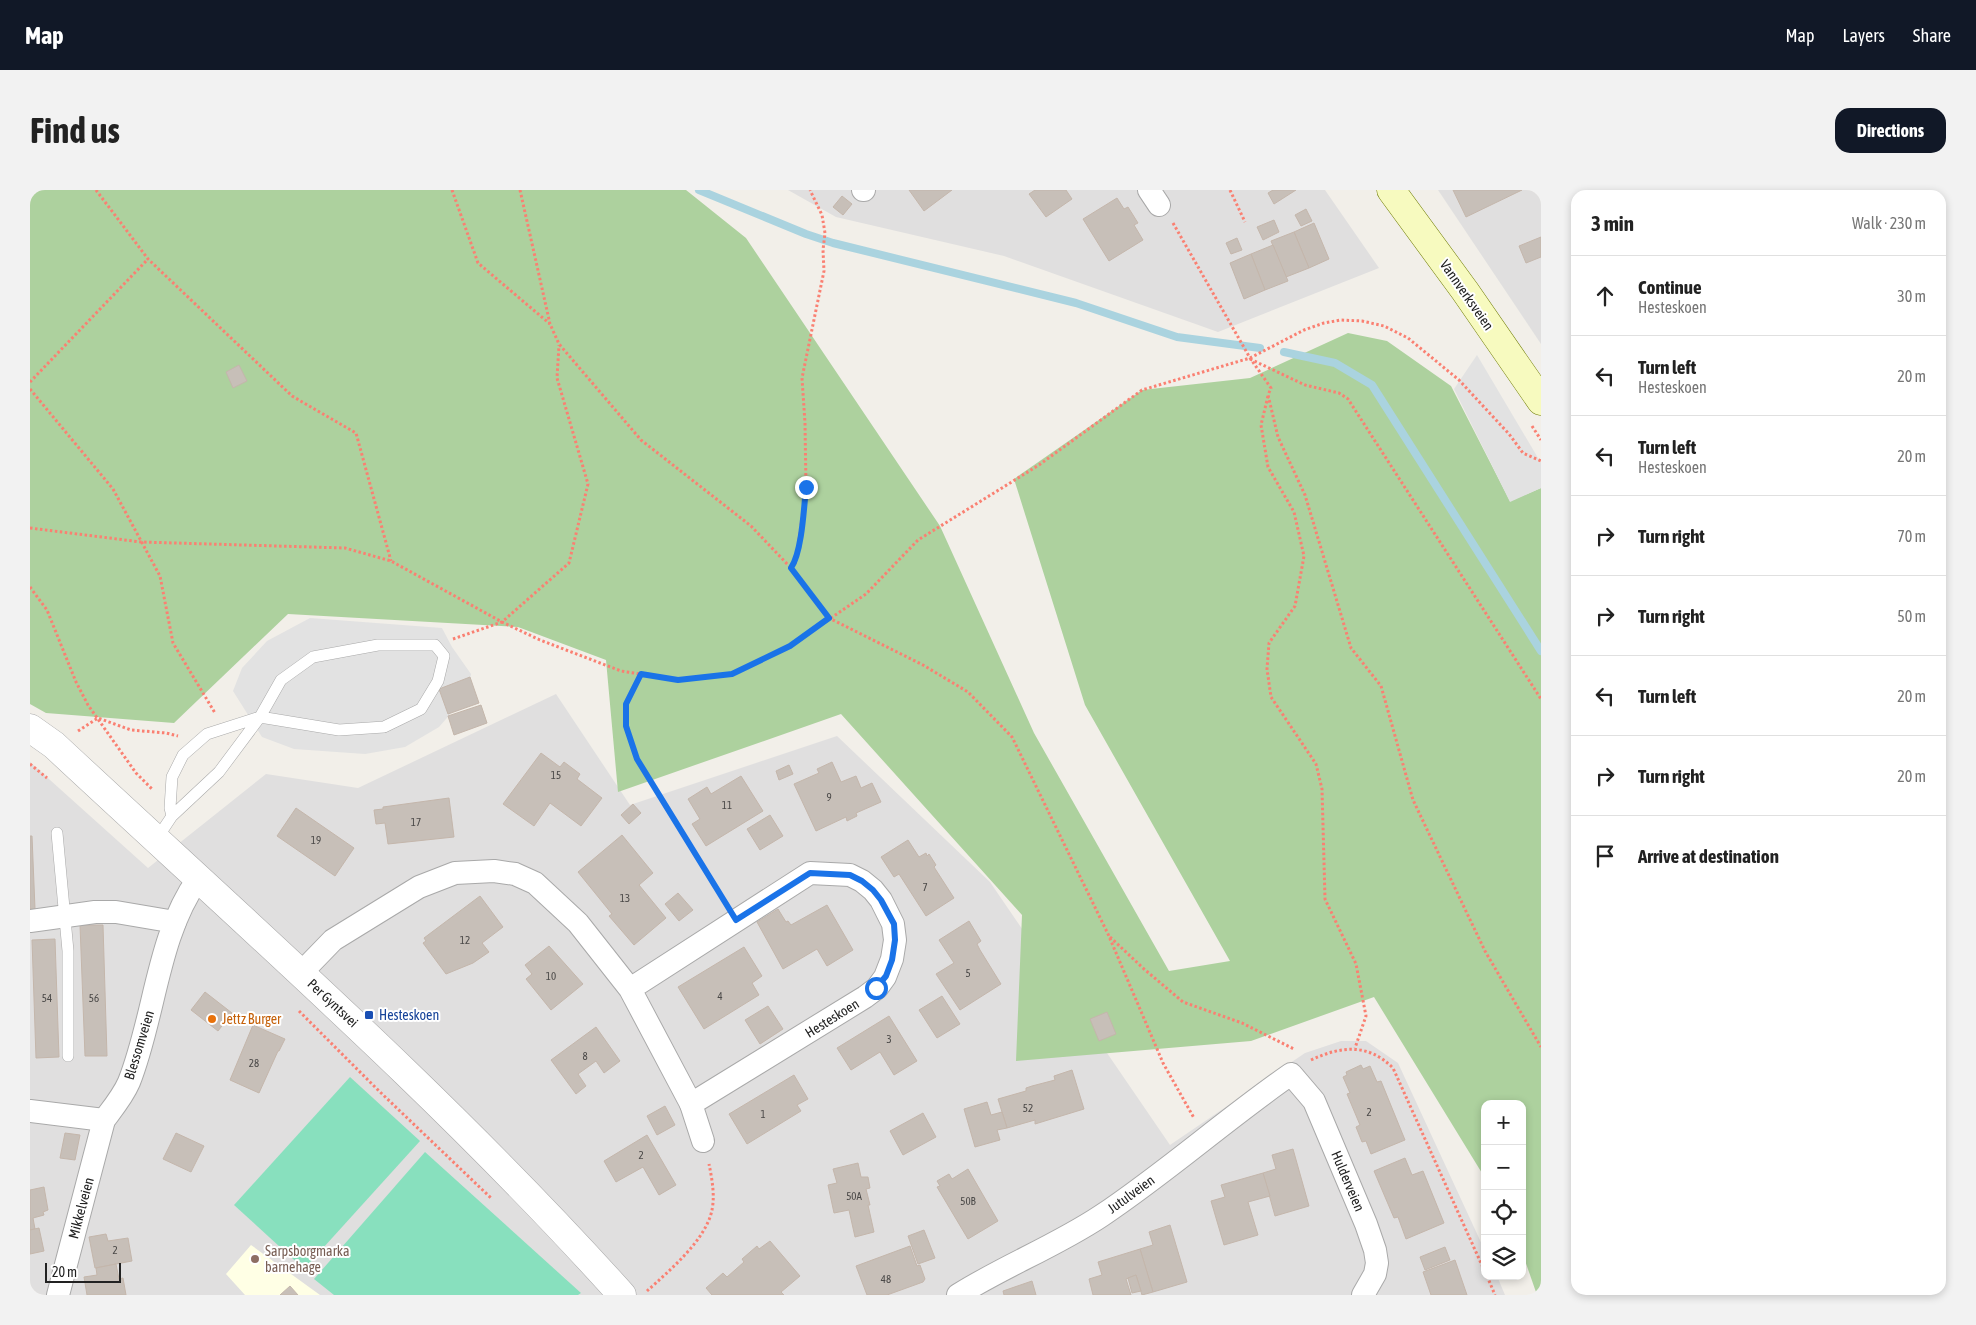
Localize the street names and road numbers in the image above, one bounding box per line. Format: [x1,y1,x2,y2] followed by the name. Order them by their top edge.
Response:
[1437,257,1497,333] street label: Vannverksveien
[304,976,362,1030] street label: Per Gyntsvei
[802,995,862,1041] street label: Hesteskoen
[121,1008,157,1082] street label: Blessomveien
[1328,1148,1368,1214] street label: Hulderveien
[1104,1172,1158,1216] street label: Jutulveien
[65,1176,97,1240] street label: Mikkelveien

